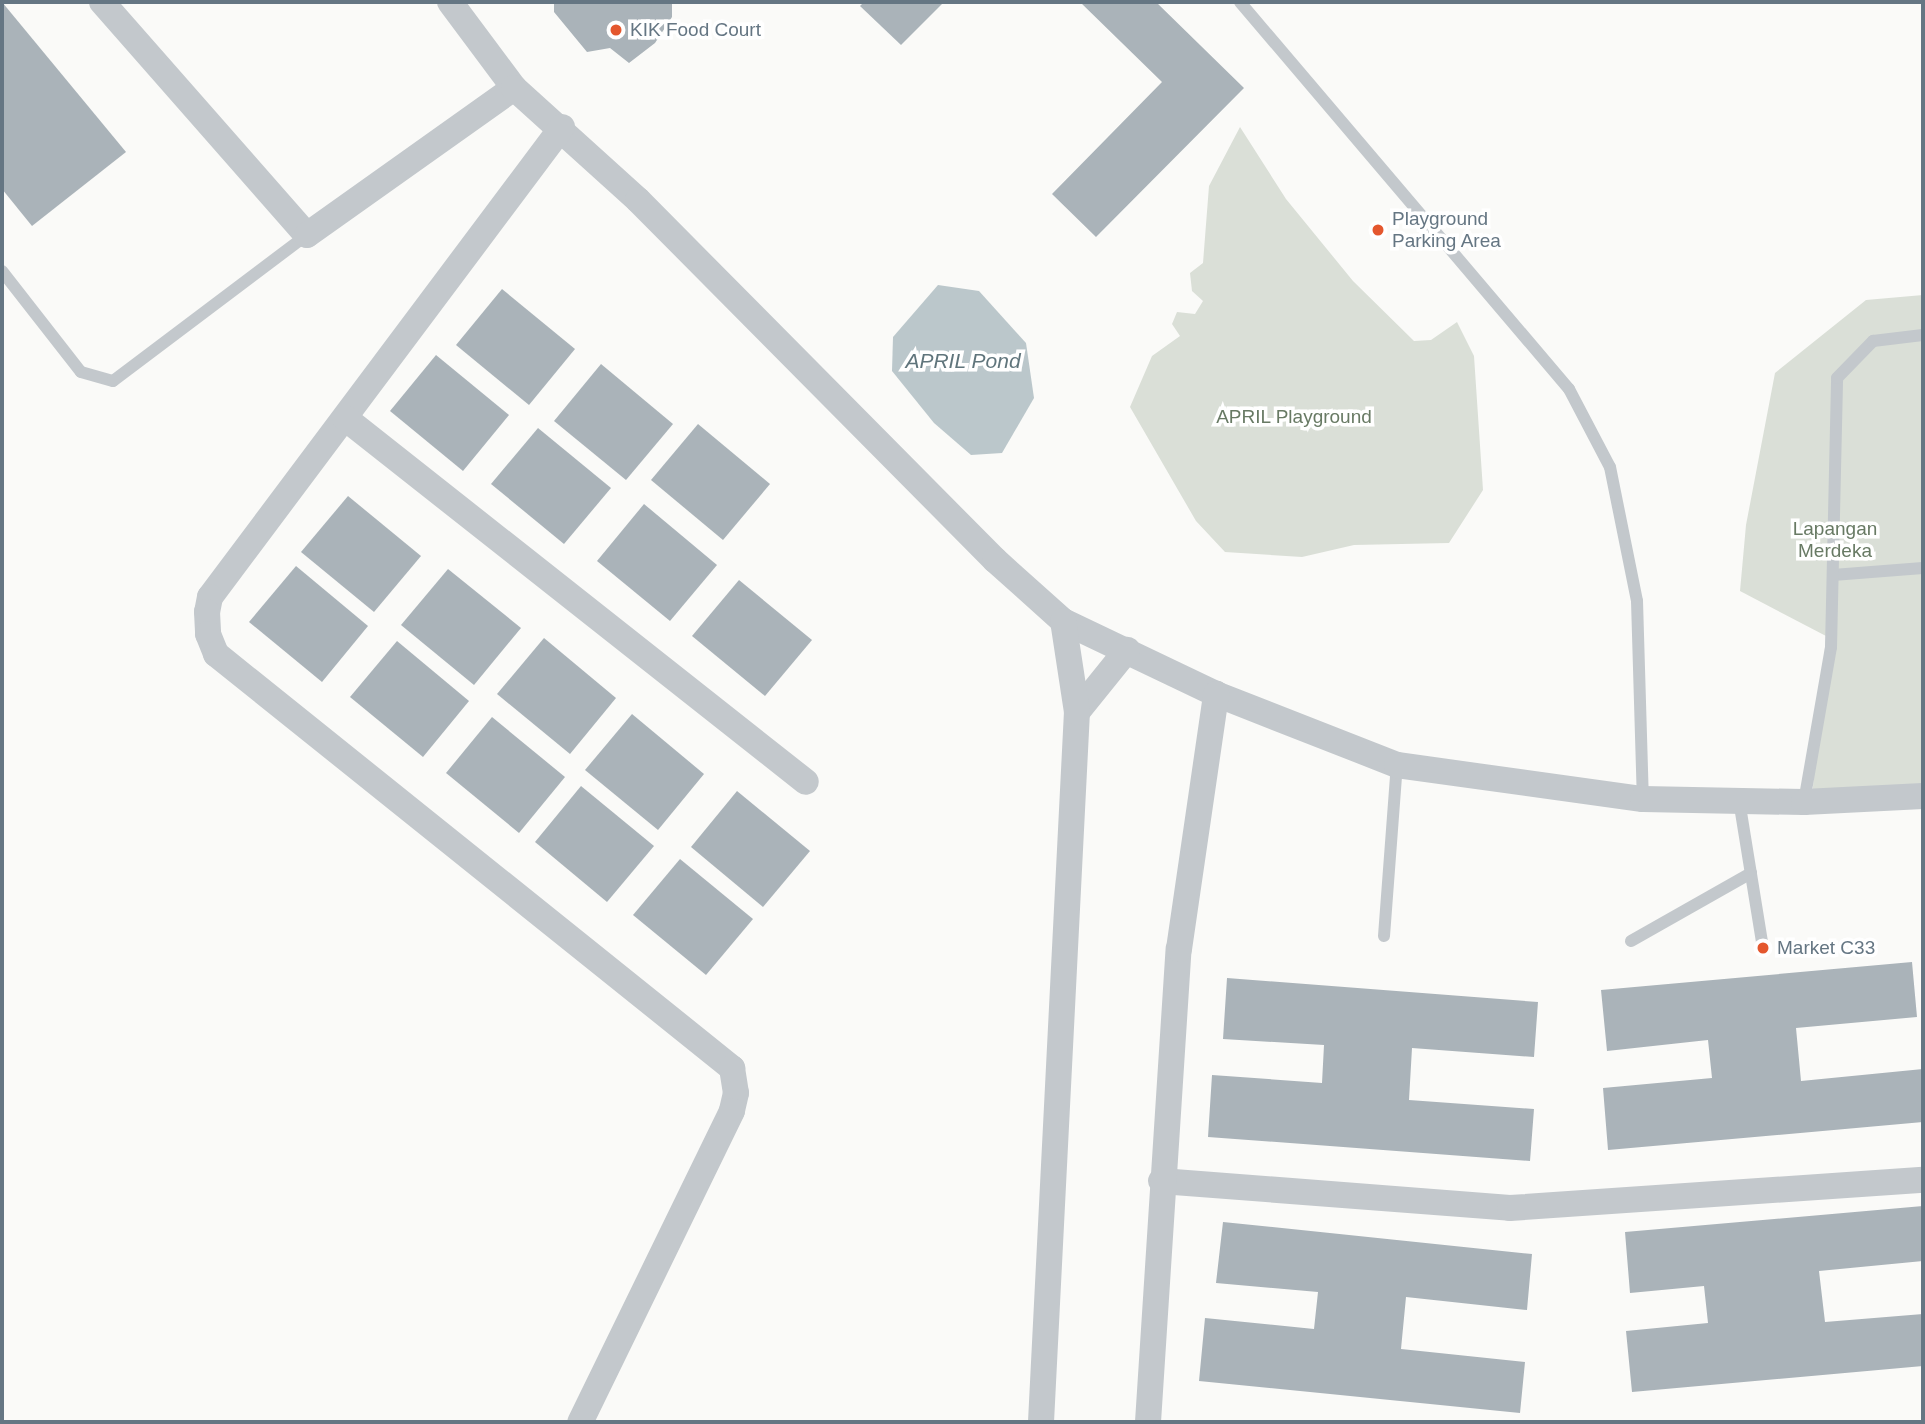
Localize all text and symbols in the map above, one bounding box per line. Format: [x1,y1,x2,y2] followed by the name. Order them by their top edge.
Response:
[630,19,761,41] place label: KIK Food Court
[608,22,624,38] marker: KIK Food Court
[1392,208,1502,252] place label: Playground Parking Area
[1370,222,1386,238] marker: Playground Parking Area
[905,348,1021,374] water label: APRIL Pond
[1216,406,1372,428] park label: APRIL Playground
[1793,518,1877,562] park label: Lapangan Merdeka
[1777,937,1875,959] place label: Market C33
[1755,940,1771,956] marker: Market C33

